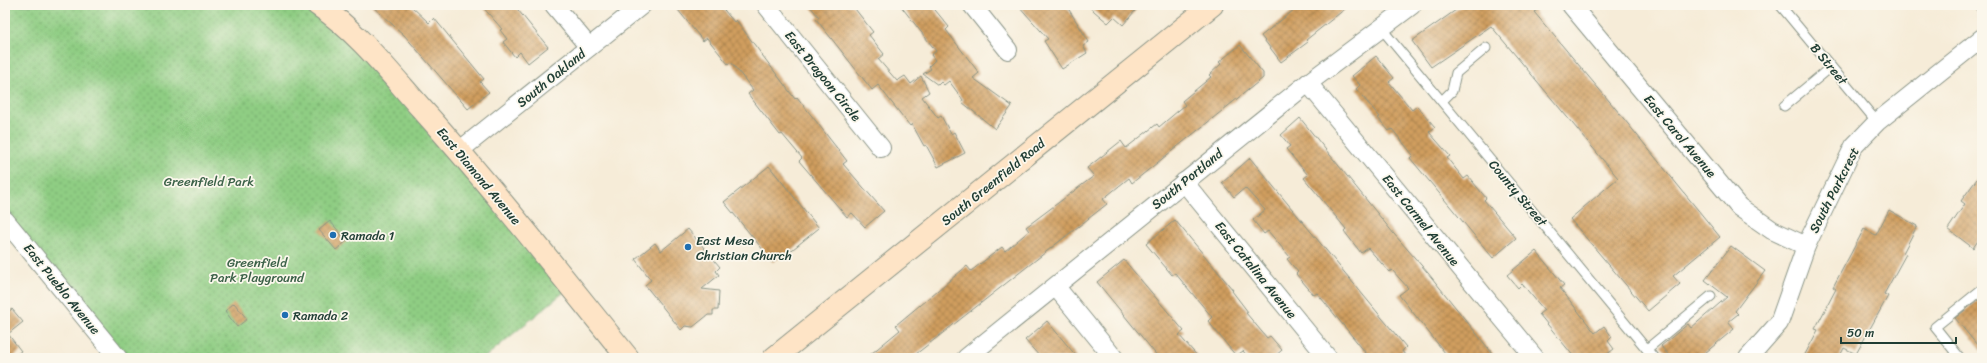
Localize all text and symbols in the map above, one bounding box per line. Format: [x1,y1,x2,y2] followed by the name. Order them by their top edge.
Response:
[779,25,867,127] street label: East Dragoon Circle
[1804,38,1854,91] street label: B Street
[511,42,592,113] street label: South Oakland
[1638,89,1722,183] street label: East Carol Avenue
[431,122,527,231] street label: East Diamond Avenue
[936,132,1051,232] street label: South Greenfield Road
[1146,142,1229,215] street label: South Portland
[1802,143,1866,237] street label: South Parkcrest
[1483,154,1554,232] street label: County Street
[1376,169,1466,271] street label: East Carmel Avenue
[164,170,254,193] park label: Greenfield Park
[1209,216,1303,324] street label: East Catalina Avenue
[341,224,395,247] place label: Ramada 1
[696,229,792,267] place label: East Mesa Christian Church
[328,230,338,240] marker: Ramada 1
[18,238,107,340] street label: East Pueblo Avenue
[683,242,693,252] marker: East Mesa Christian Church
[210,251,305,289] park label: Greenfield Park Playground
[293,304,349,327] place label: Ramada 2
[280,310,290,320] marker: Ramada 2
[1841,319,1956,345] scale bar
[1847,322,1874,344] text: 50 m

